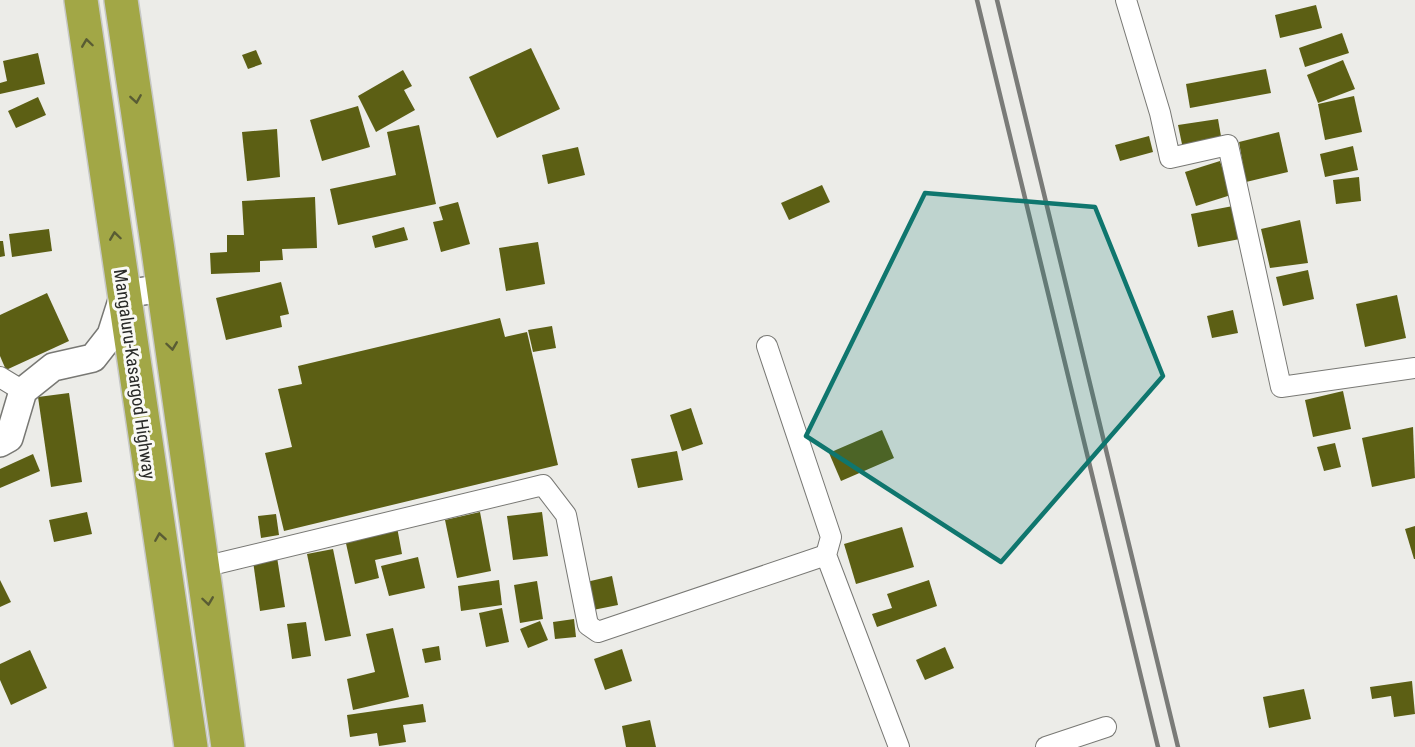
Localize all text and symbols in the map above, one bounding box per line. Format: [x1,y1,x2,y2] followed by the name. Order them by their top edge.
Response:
[82,38,94,48] one-way arrow
[129,95,141,104] one-way arrow
[110,231,122,241] one-way arrow
[110,268,160,481] street label: Mangaluru-Kasargod Highway
[165,341,177,350] one-way arrow
[154,532,166,541] one-way arrow
[201,597,213,606] one-way arrow

